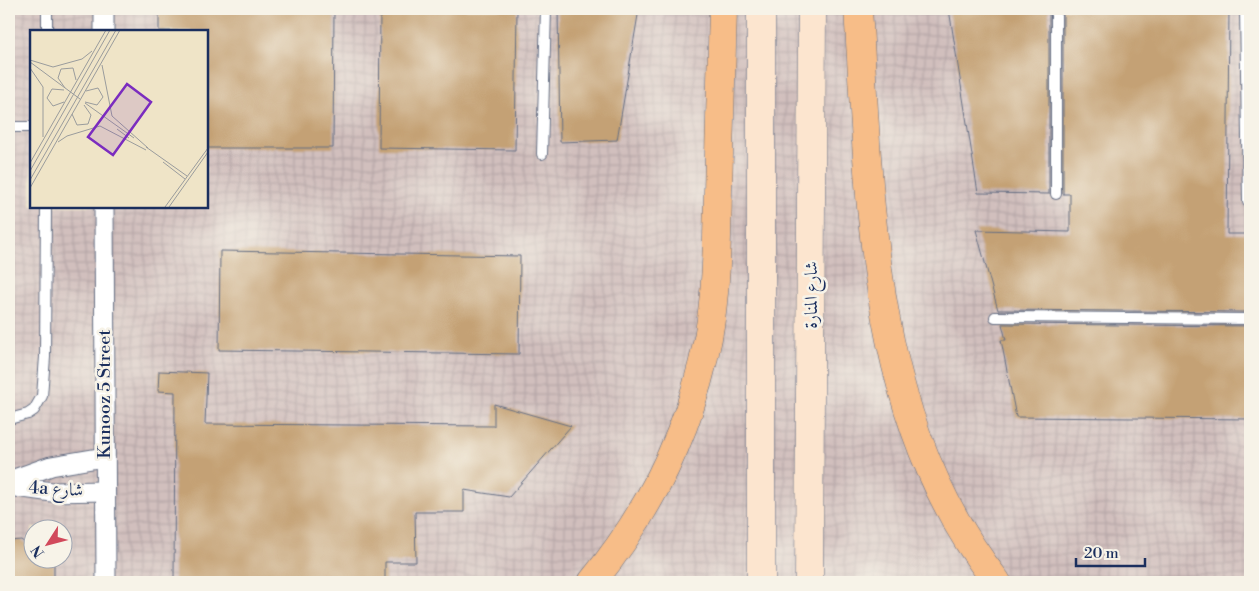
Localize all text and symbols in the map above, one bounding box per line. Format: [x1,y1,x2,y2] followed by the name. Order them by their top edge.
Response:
[30,30,208,208] inset map
[800,261,826,329] street label: شارع المنارة
[93,329,116,459] street label: Kunooz 5 Street
[28,476,84,505] street label: 4a شارع
[22,518,72,568] north arrow
[1076,536,1145,568] scale bar
[28,541,49,561] text: N
[1084,544,1119,563] text: 20 m

